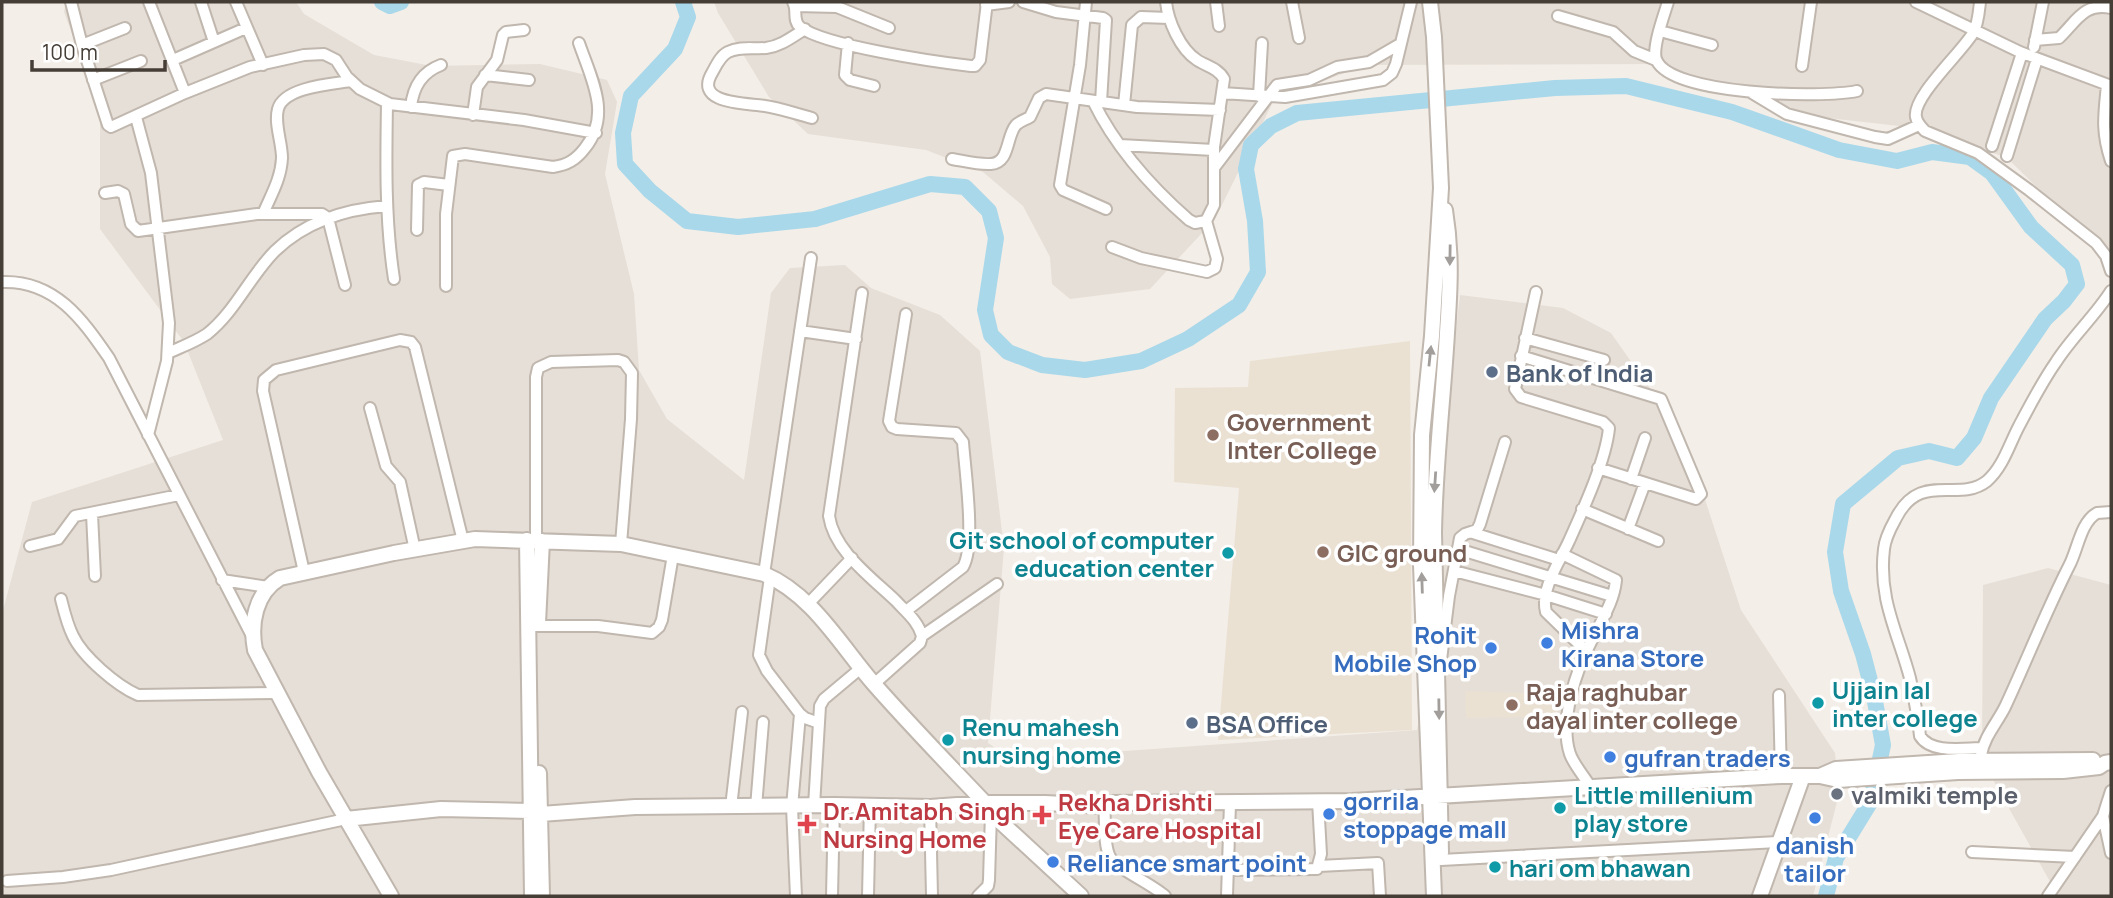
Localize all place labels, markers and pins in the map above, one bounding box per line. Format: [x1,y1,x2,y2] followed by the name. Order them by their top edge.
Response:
[1506,356,1653,389] place label: Bank of India
[1484,364,1500,380] marker: Bank of India
[1227,405,1377,466] place label: Government Inter College
[1205,427,1221,443] marker: Government Inter College
[949,523,1214,584] place label: Git school of computer education center
[1337,536,1467,569] place label: GIC ground
[1315,544,1331,560] marker: GIC ground
[1220,545,1236,561] marker: Git school of computer education center
[1561,613,1704,674] place label: Mishra Kirana Store
[1334,618,1477,679] place label: Rohit Mobile Shop
[1539,635,1555,651] marker: Mishra Kirana Store
[1483,640,1499,656] marker: Rohit Mobile Shop
[1832,673,1978,734] place label: Ujjain lal inter college
[1526,675,1738,736] place label: Raja raghubar dayal inter college
[1810,695,1826,711] marker: Ujjain lal inter college
[1504,697,1520,713] marker: Raja raghubar dayal inter college
[1206,707,1328,740] place label: BSA Office
[962,710,1121,771] place label: Renu mahesh nursing home
[1184,715,1200,731] marker: BSA Office
[940,732,956,748] marker: Renu mahesh nursing home
[1624,741,1791,774] place label: gufran traders
[1602,749,1618,765] marker: gufran traders
[1574,778,1753,839] place label: Little millenium play store
[1851,778,2018,811] place label: valmiki temple
[1343,784,1507,845] place label: gorrila stoppage mall
[1058,785,1262,846] place label: Rekha Drishti Eye Care Hospital
[1829,786,1845,802] marker: valmiki temple
[823,794,1025,855] place label: Dr.Amitabh Singh Nursing Home
[1552,800,1568,816] marker: Little millenium play store
[1032,805,1052,825] marker: Rekha Drishti Eye Care Hospital
[1321,806,1337,822] marker: gorrila stoppage mall
[1807,810,1823,826] marker: danish tailor
[797,814,817,834] marker: Dr.Amitabh Singh Nursing Home
[1776,828,1854,889] place label: danish tailor
[1067,846,1307,879] place label: Reliance smart point
[1509,851,1691,884] place label: hari om bhawan
[1045,854,1061,870] marker: Reliance smart point
[1487,859,1503,875] marker: hari om bhawan

